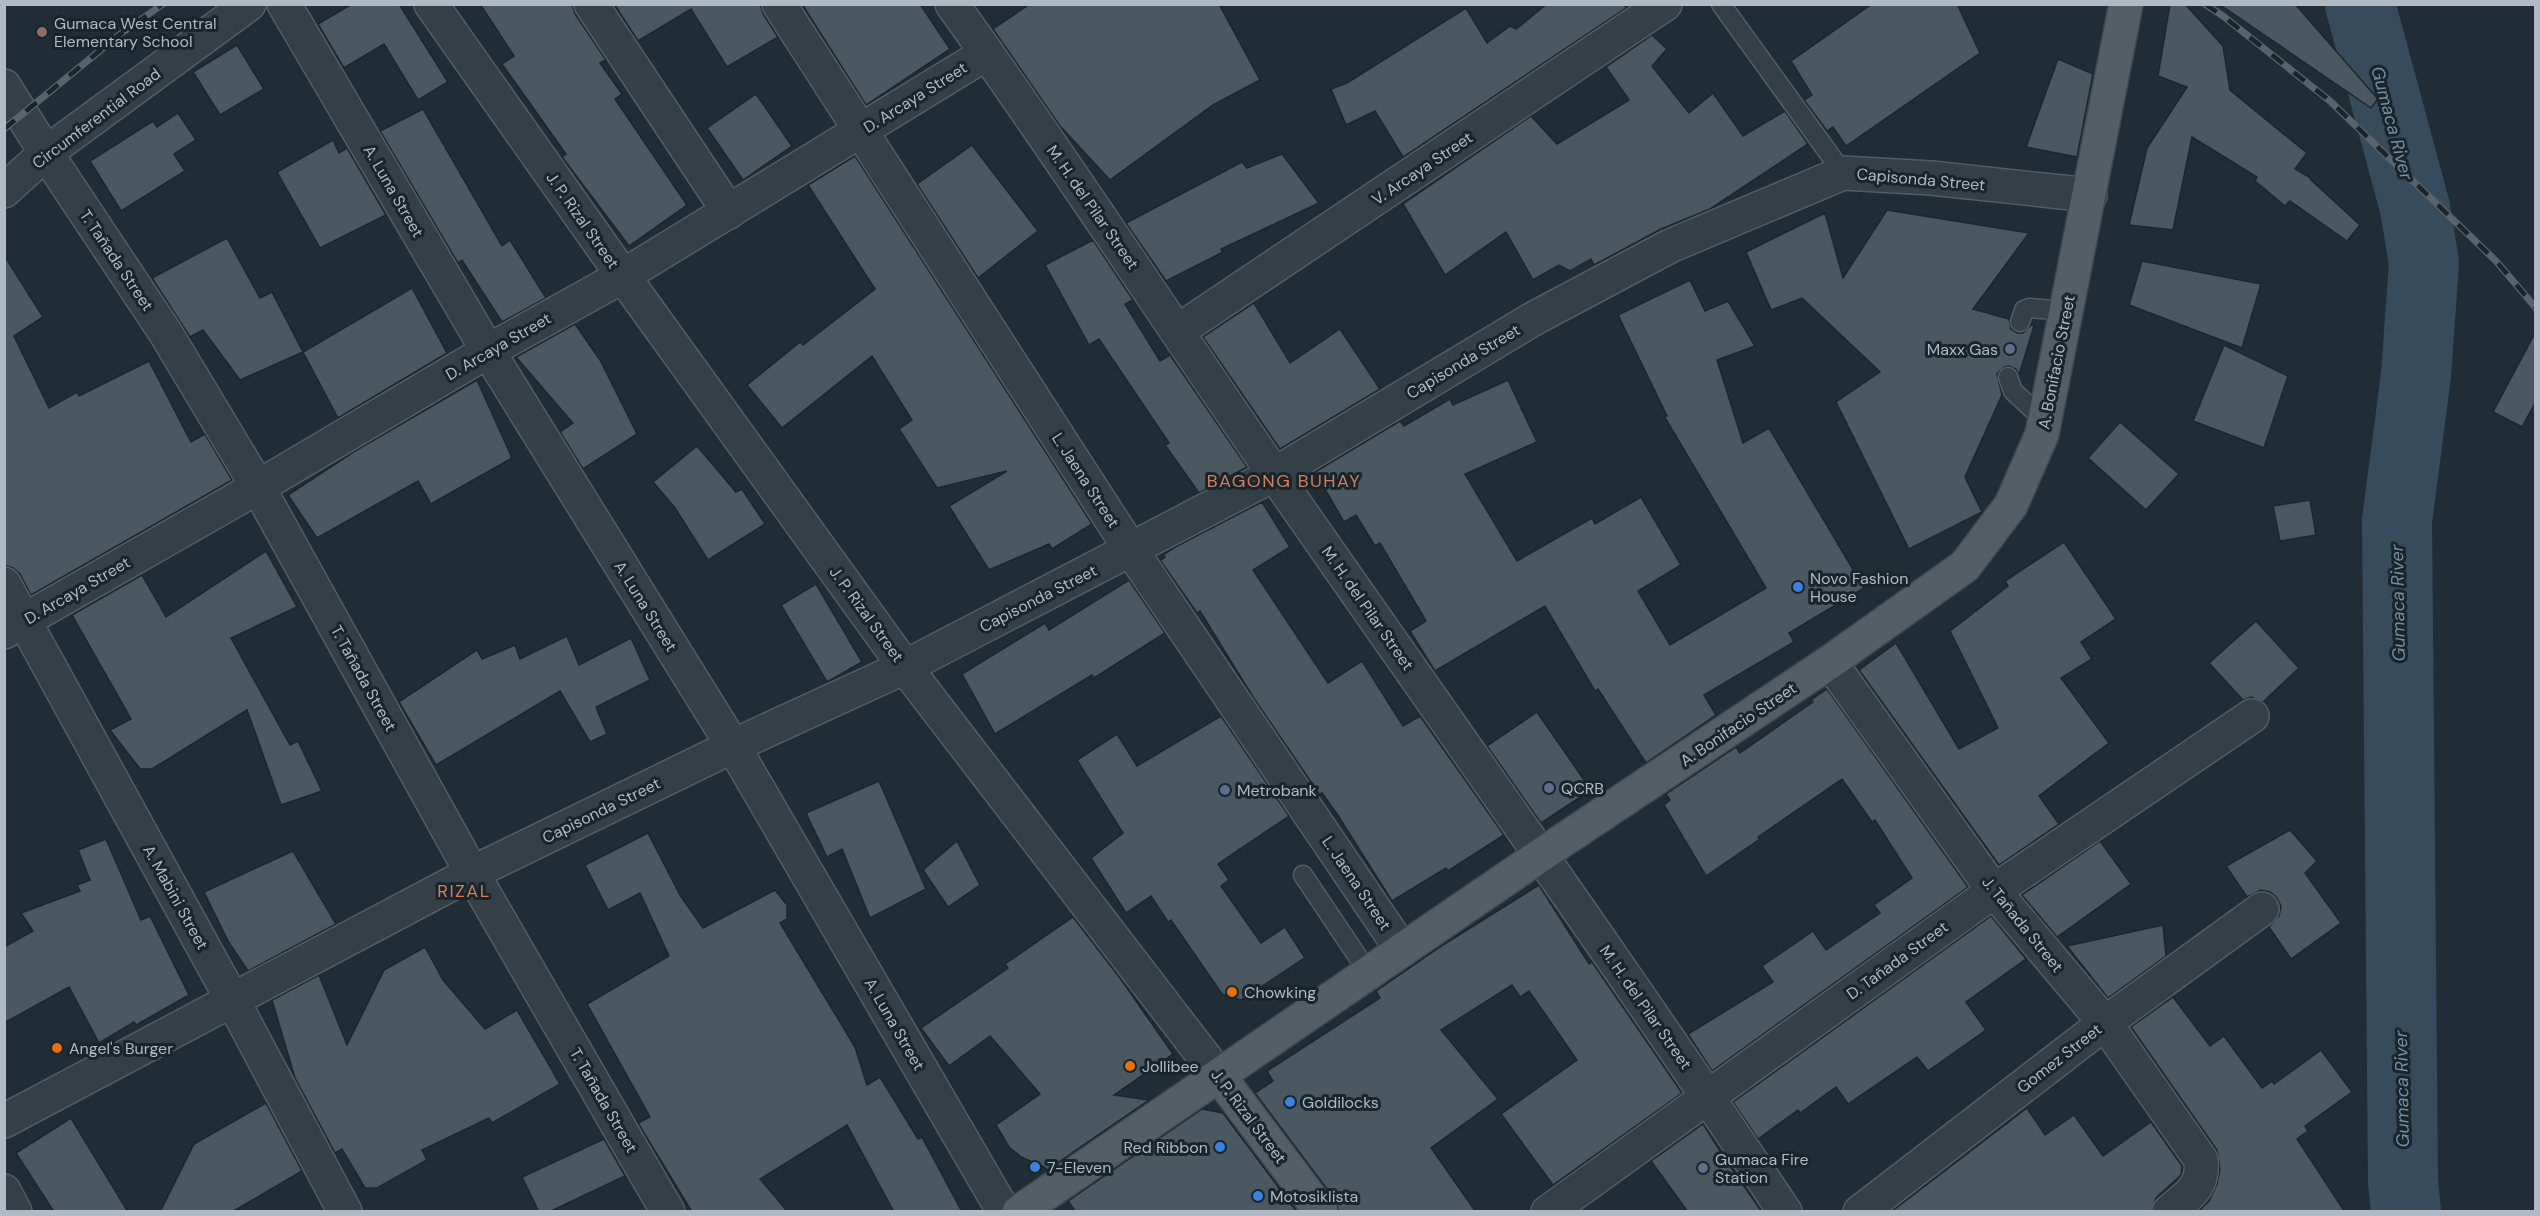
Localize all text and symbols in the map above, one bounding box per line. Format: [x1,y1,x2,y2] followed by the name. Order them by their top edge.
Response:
[54,13,217,52] place label: Gumaca West Central Elementary School
[35,25,49,39] marker: Gumaca West Central Elementary School
[859,57,971,138] street label: D. Arcaya Street
[28,63,165,174] street label: Circumferential Road
[2365,64,2419,184] water label: Gumaca River
[1368,127,1477,210] street label: V. Arcaya Street
[359,141,428,241] street label: A. Luna Street
[1042,141,1143,274] street label: M. H. del Pilar Street
[1856,163,1986,196] street label: Capisonda Street
[542,168,624,273] street label: J. P. Rizal Street
[75,206,158,315] street label: T. Tañada Street
[2033,293,2080,431] street label: A. Bonifacio Street
[442,308,555,385] street label: D. Arcaya Street
[1403,319,1524,404] street label: Capisonda Street
[1927,339,1998,360] place label: Maxx Gas
[2003,342,2017,356] marker: Maxx Gas
[1047,429,1124,532] street label: L. Jaena Street
[1207,469,1361,493] district label: BAGONG BUHAY
[1317,542,1418,675] street label: M. H. del Pilar Street
[2385,543,2411,662] water label: Gumaca River
[21,552,134,629] street label: D. Arcaya Street
[609,557,682,656] street label: A. Luna Street
[976,560,1100,637] street label: Capisonda Street
[825,562,908,666] street label: J. P. Rizal Street
[1810,568,1908,607] place label: Novo Fashion House
[1791,580,1805,594] marker: Novo Fashion House
[326,622,401,735] street label: T. Tañada Street
[1676,678,1801,771] street label: A. Bonifacio Street
[539,773,664,848] street label: Capisonda Street
[1561,778,1604,799] place label: QCRB
[1237,780,1317,801] place label: Metrobank
[1542,781,1556,795] marker: QCRB
[1218,783,1232,797] marker: Metrobank
[1317,832,1396,934] street label: L. Jaena Street
[138,841,213,953] street label: A. Mabini Street
[1977,872,2068,977] street label: J. Tañada Street
[437,879,491,903] district label: RIZAL
[1842,916,1952,1004] street label: D. Tañada Street
[1595,941,1696,1074] street label: M. H. del Pilar Street
[860,974,929,1074] street label: A. Luna Street
[1244,982,1316,1003] place label: Chowking
[1225,985,1239,999] marker: Chowking
[2013,1019,2106,1098] street label: Gomez Street
[2389,1029,2415,1148] water label: Gumaca River
[69,1038,173,1059] place label: Angel's Burger
[50,1041,64,1055] marker: Angel's Burger
[565,1044,642,1157] street label: T. Tañada Street
[1142,1056,1199,1077] place label: Jollibee
[1123,1059,1137,1073] marker: Jollibee
[1206,1065,1291,1168] street label: J. P. Rizal Street
[1302,1092,1379,1113] place label: Goldilocks
[1283,1095,1297,1109] marker: Goldilocks
[1124,1137,1208,1158] place label: Red Ribbon
[1213,1140,1227,1154] marker: Red Ribbon
[1715,1149,1808,1188] place label: Gumaca Fire Station
[1047,1157,1111,1178] place label: 7-Eleven
[1028,1160,1042,1174] marker: 7-Eleven
[1696,1161,1710,1175] marker: Gumaca Fire Station
[1270,1186,1358,1207] place label: Motosiklista
[1251,1189,1265,1203] marker: Motosiklista

